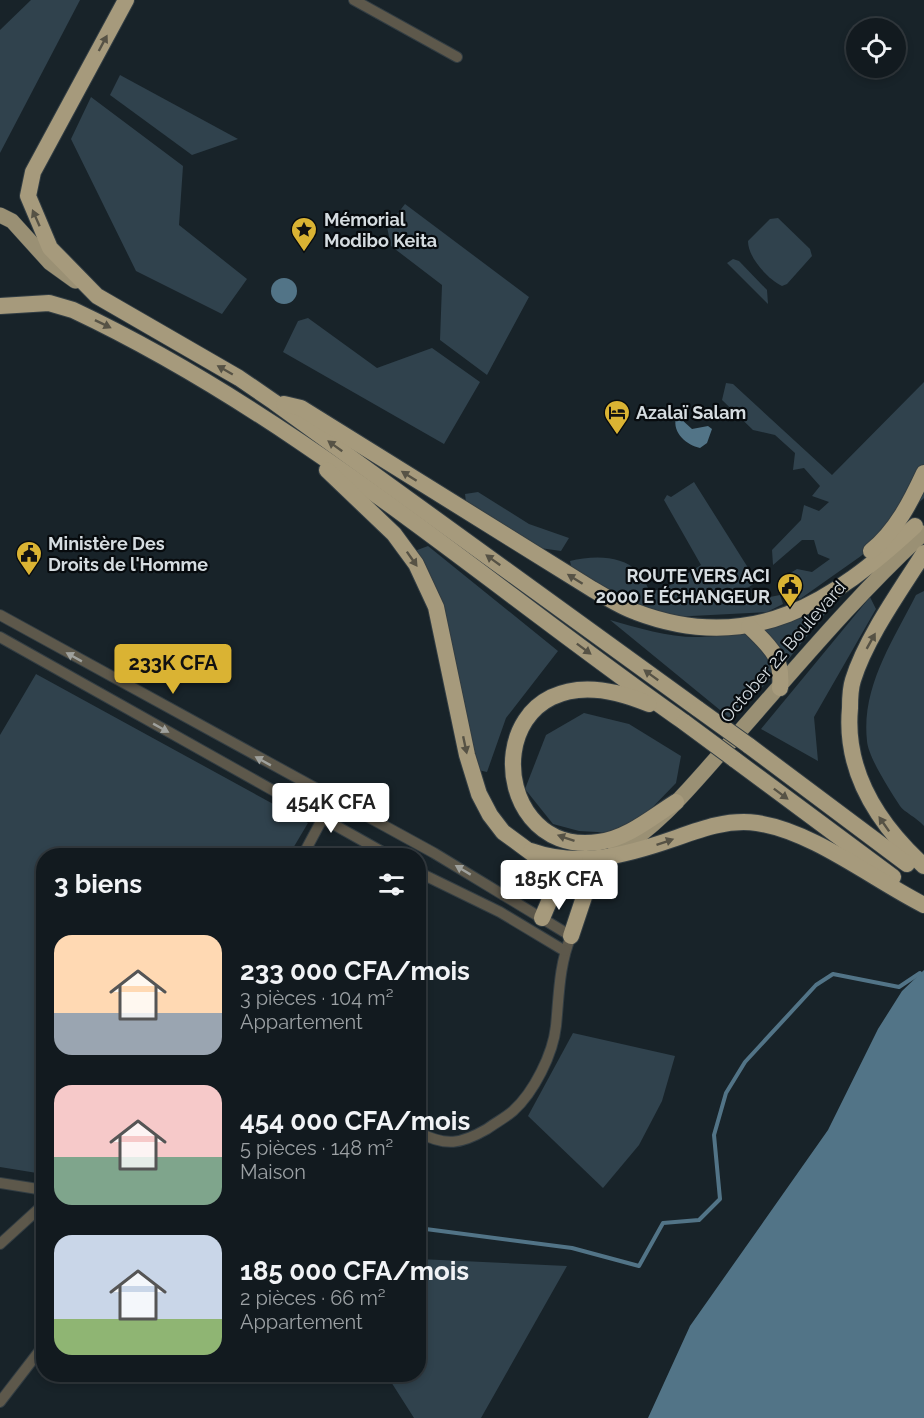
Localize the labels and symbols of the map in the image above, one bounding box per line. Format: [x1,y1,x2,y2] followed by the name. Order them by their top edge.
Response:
[98,34,108,51] one-way arrow
[31,209,40,227] one-way arrow
[324,209,437,251] place label: Mémorial Modibo Keita
[289,215,319,253] place icon: Mémorial Modibo Keita
[95,319,112,329] one-way arrow
[216,365,233,375] one-way arrow
[602,398,632,436] hotel icon: Azalaï Salam
[636,402,746,423] place label: Azalaï Salam
[327,440,343,452] one-way arrow
[401,470,418,481] one-way arrow
[48,533,208,575] place label: Ministère Des Droits de l'Homme
[14,539,44,577] public building icon: Ministère Des Droits de l'Homme
[406,551,418,567] one-way arrow
[485,554,501,566] one-way arrow
[596,565,770,607] place label: ROUTE VERS ACI 2000 E ÉCHANGEUR
[775,571,805,609] public building icon: ROUTE VERS ACI 2000 E ÉCHANGEUR
[567,574,583,585] one-way arrow
[715,577,850,727] street label: October 22 Boulevard
[866,632,876,649] one-way arrow
[576,642,592,655] one-way arrow
[111,644,235,695] pin: 233K CFA
[66,651,82,662] one-way arrow
[643,669,658,681] one-way arrow
[153,722,169,733] one-way arrow
[461,736,471,755] one-way arrow
[255,756,272,766] one-way arrow
[269,783,393,834] pin: 454K CFA
[773,788,789,800] one-way arrow
[878,816,890,832] one-way arrow
[557,833,575,843] one-way arrow
[656,836,674,846] one-way arrow
[497,860,621,911] pin: 185K CFA
[454,865,471,875] one-way arrow

